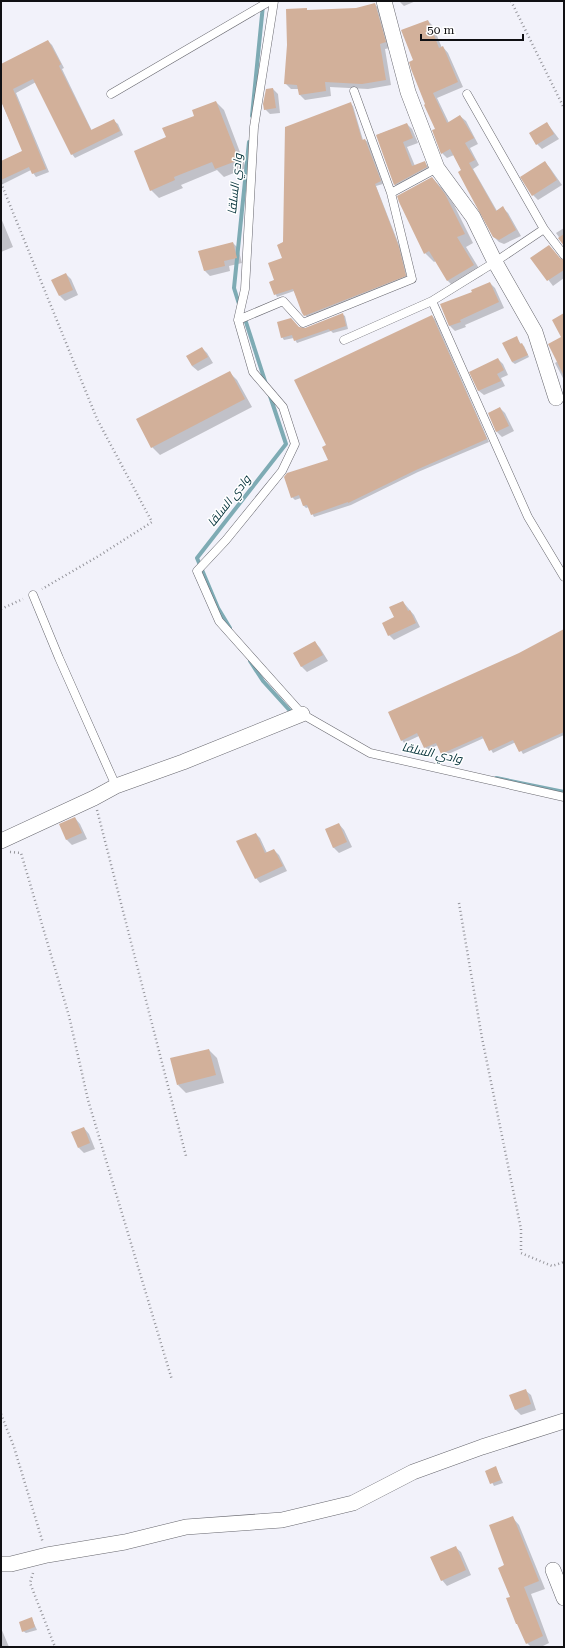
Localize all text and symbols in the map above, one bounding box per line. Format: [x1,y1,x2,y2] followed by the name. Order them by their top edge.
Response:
[421,16,523,42] scale bar
[427,23,454,37] text: 50 m
[225,151,248,215] water label: وادي السلقا
[205,471,257,531] water label: وادي السلقا
[400,740,465,769] water label: وادي السلقا

